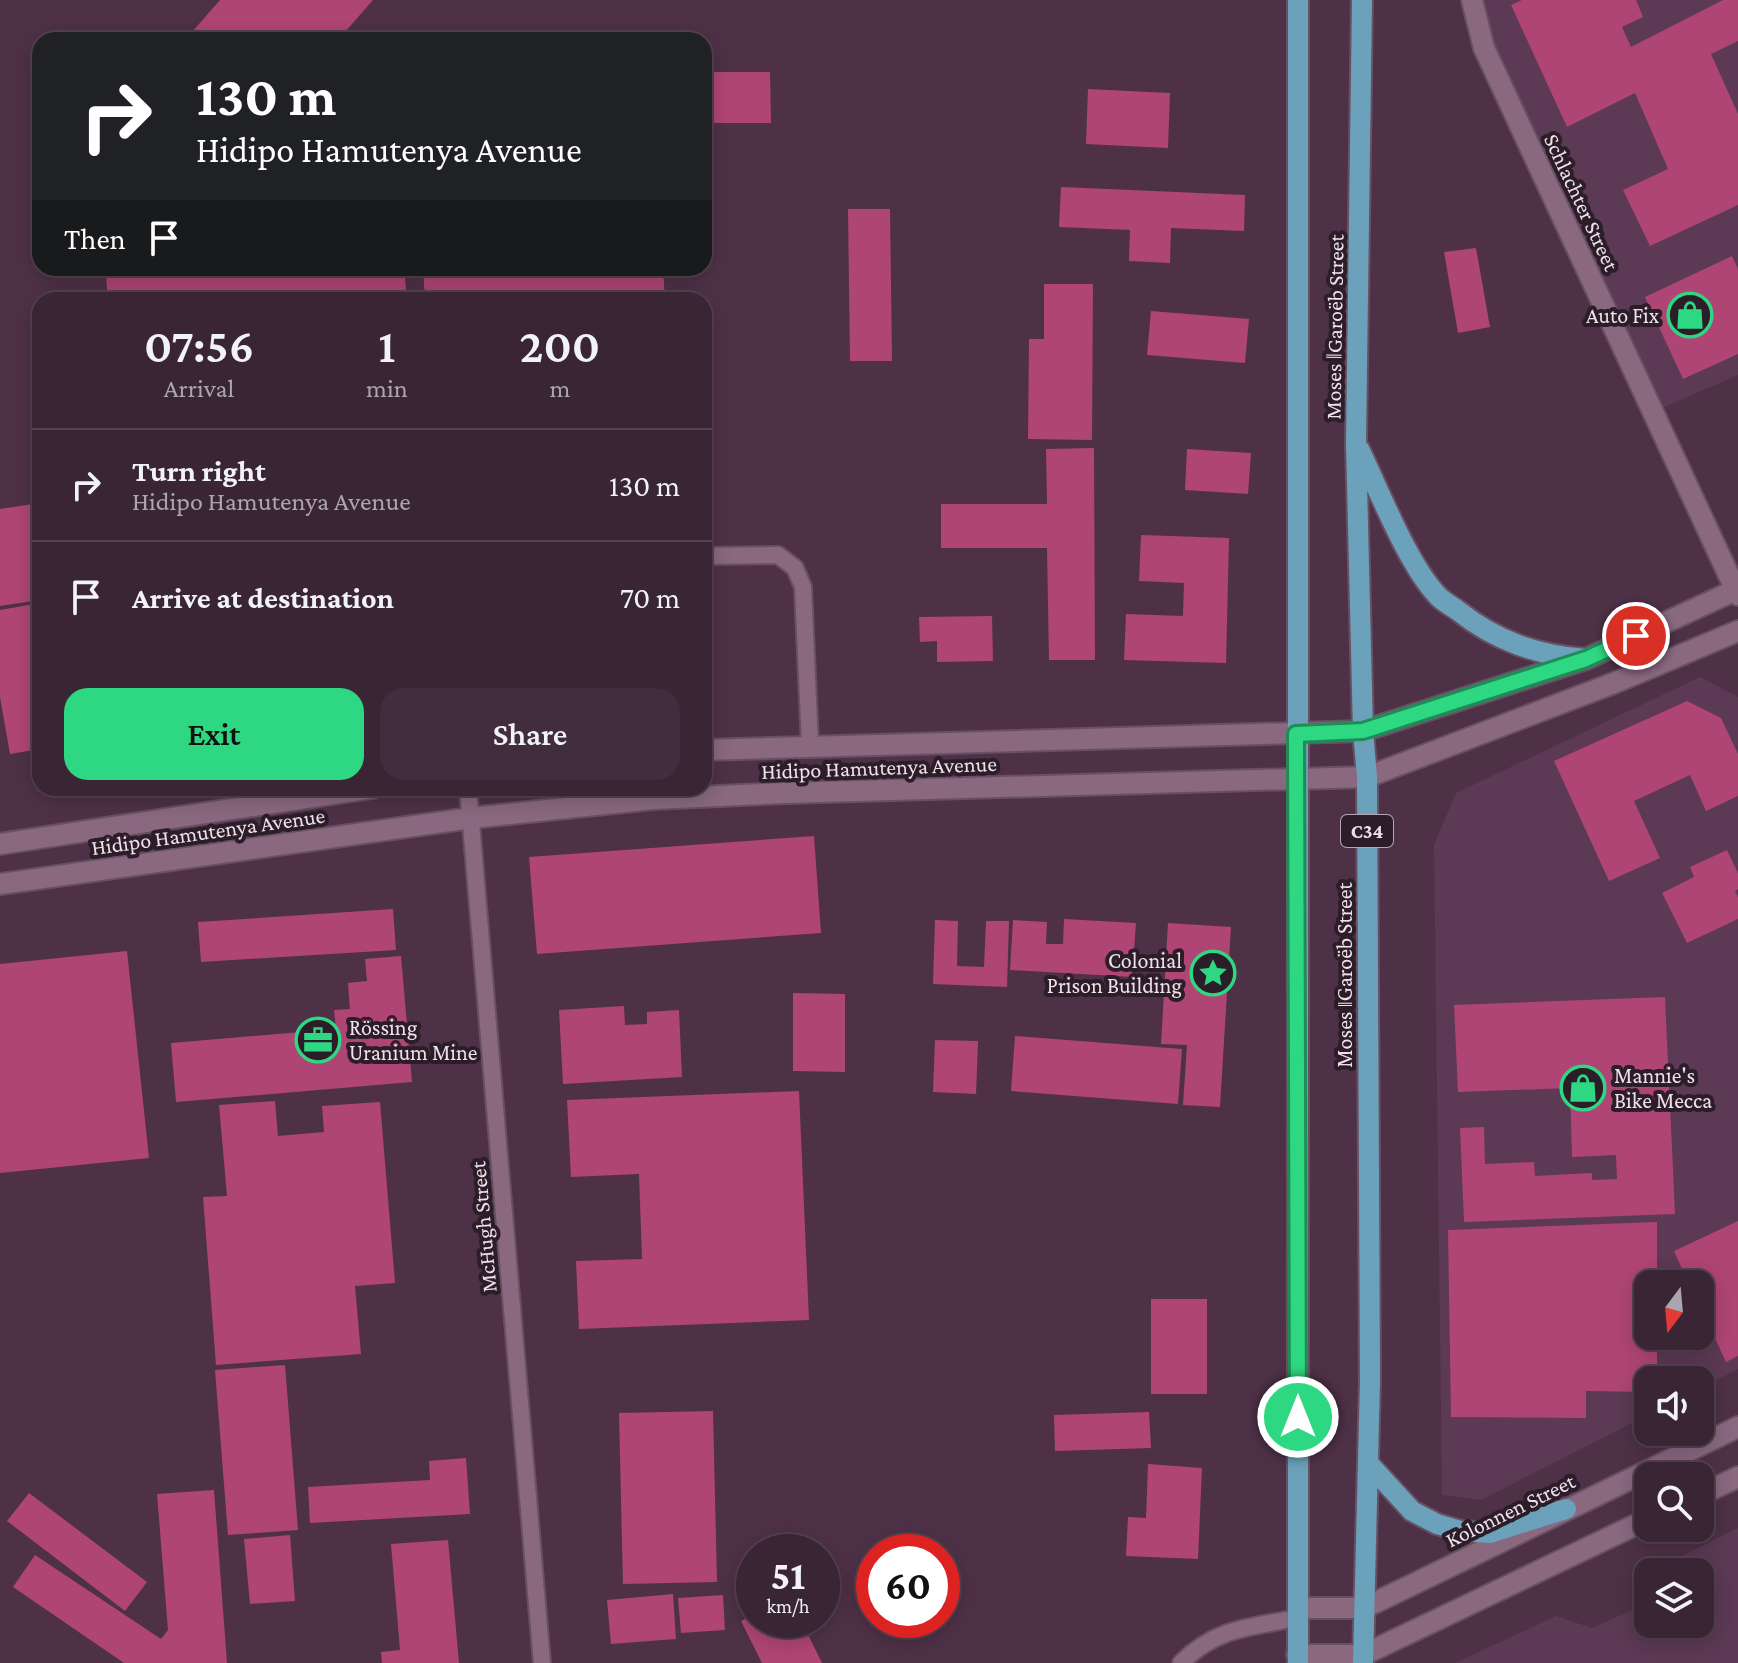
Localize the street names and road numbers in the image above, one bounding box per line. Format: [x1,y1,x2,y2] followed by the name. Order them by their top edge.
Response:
[1539,130,1624,275] street label: Schlachter Street
[1320,233,1349,420] street label: Moses ǁGaroëb Street
[761,751,997,784] street label: Hidipo Hamutenya Avenue
[90,803,327,860] street label: Hidipo Hamutenya Avenue
[1341,815,1393,847] road number: C34
[1332,882,1357,1068] street label: Moses ǁGaroëb Street
[465,1160,502,1294] street label: McHugh Street
[1441,1468,1580,1553] street label: Kolonnen Street

